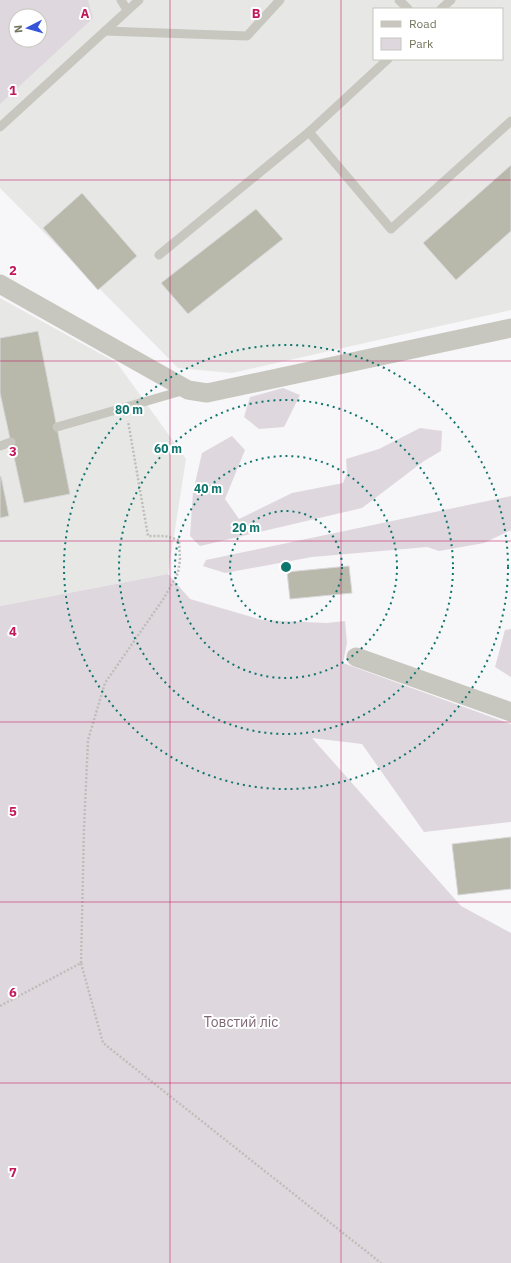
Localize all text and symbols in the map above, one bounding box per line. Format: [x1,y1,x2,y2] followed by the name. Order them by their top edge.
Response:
[81,5,90,22] text: A
[252,5,261,22] text: B
[8,8,48,48] north arrow
[373,8,503,60] legend
[409,16,437,31] text: Road
[11,24,25,34] text: N
[409,36,434,51] text: Park
[9,82,17,99] text: 1
[9,262,17,279] text: 2
[115,402,143,417] text: 80 m
[154,441,182,456] text: 60 m
[9,443,17,460] text: 3
[194,481,222,496] text: 40 m
[232,520,260,535] text: 20 m
[279,560,293,574] centre of rings
[9,623,17,640] text: 4
[9,803,17,820] text: 5
[9,984,17,1001] text: 6
[204,1013,278,1031] park label: Товстий ліс
[9,1164,17,1181] text: 7

